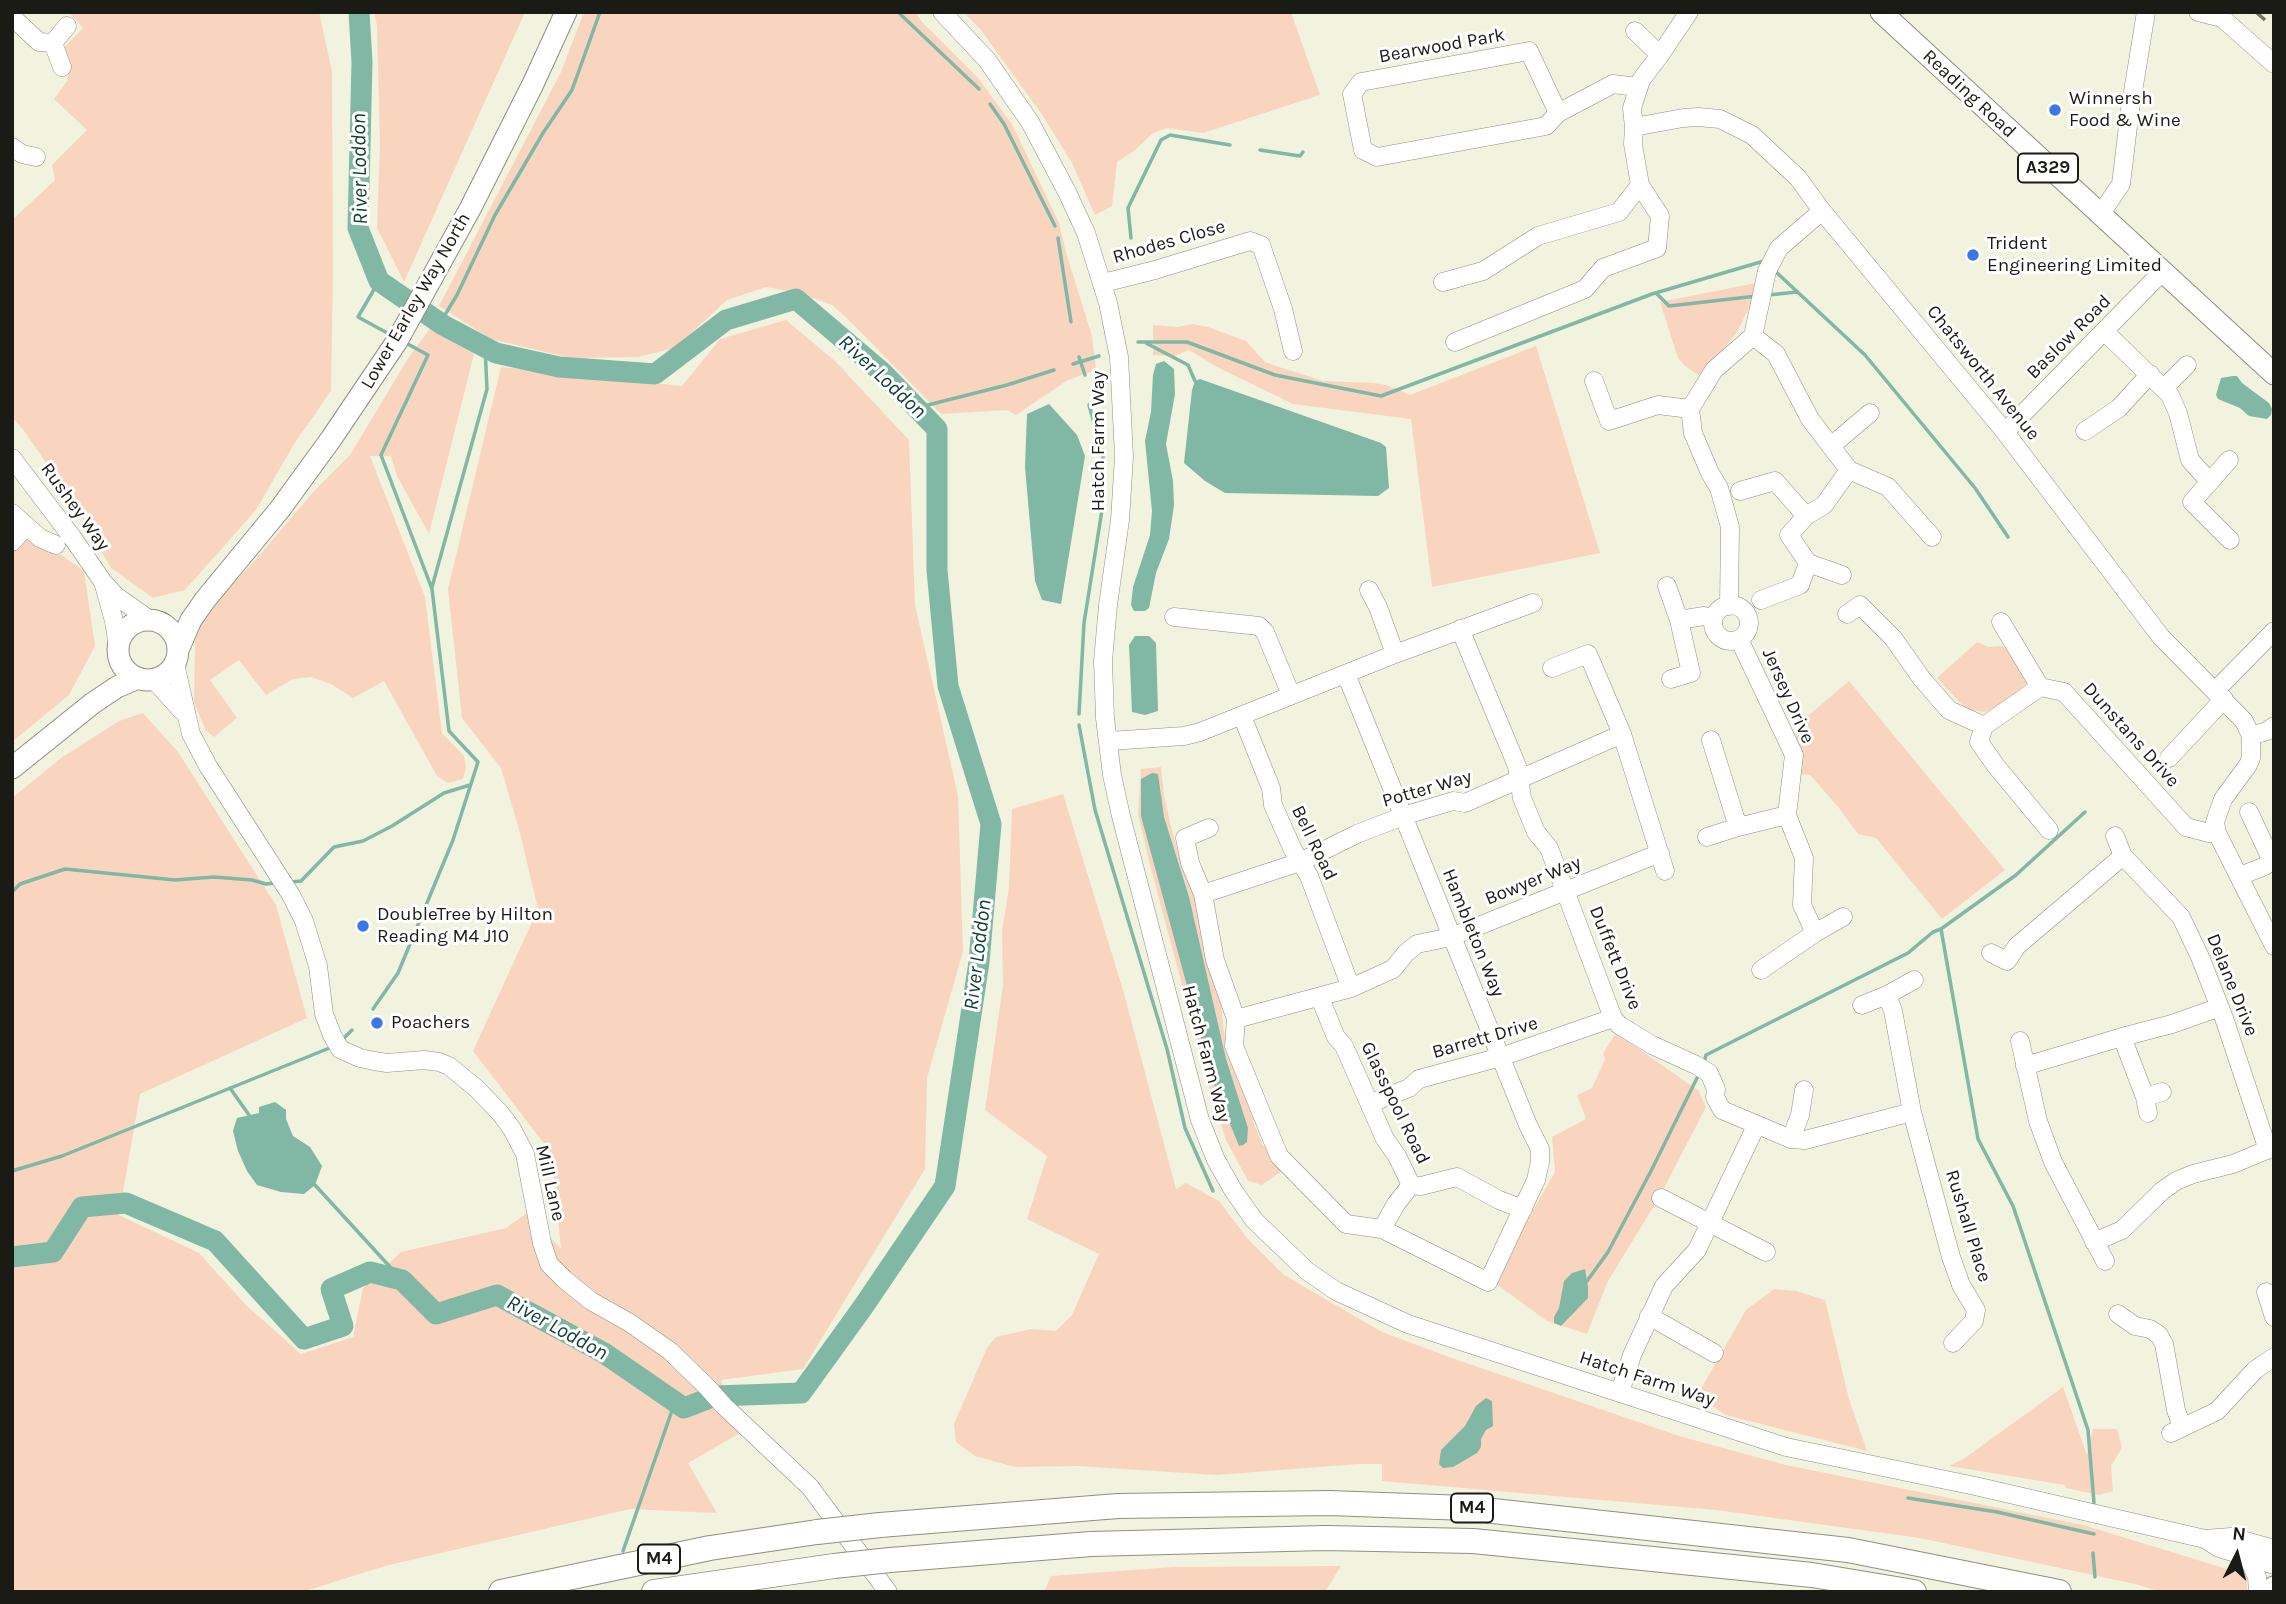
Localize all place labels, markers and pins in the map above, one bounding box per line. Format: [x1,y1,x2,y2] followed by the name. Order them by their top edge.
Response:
[2069,88,2181,132] place label: Winnersh Food & Wine
[2047,102,2063,118] marker: Winnersh Food & Wine
[1987,233,2162,277] place label: Trident Engineering Limited
[1965,247,1981,263] marker: Trident Engineering Limited
[377,904,553,948] place label: DoubleTree by Hilton Reading M4 J10
[355,918,371,934] marker: DoubleTree by Hilton Reading M4 J10
[391,1012,470,1034] place label: Poachers
[369,1015,385,1031] marker: Poachers

